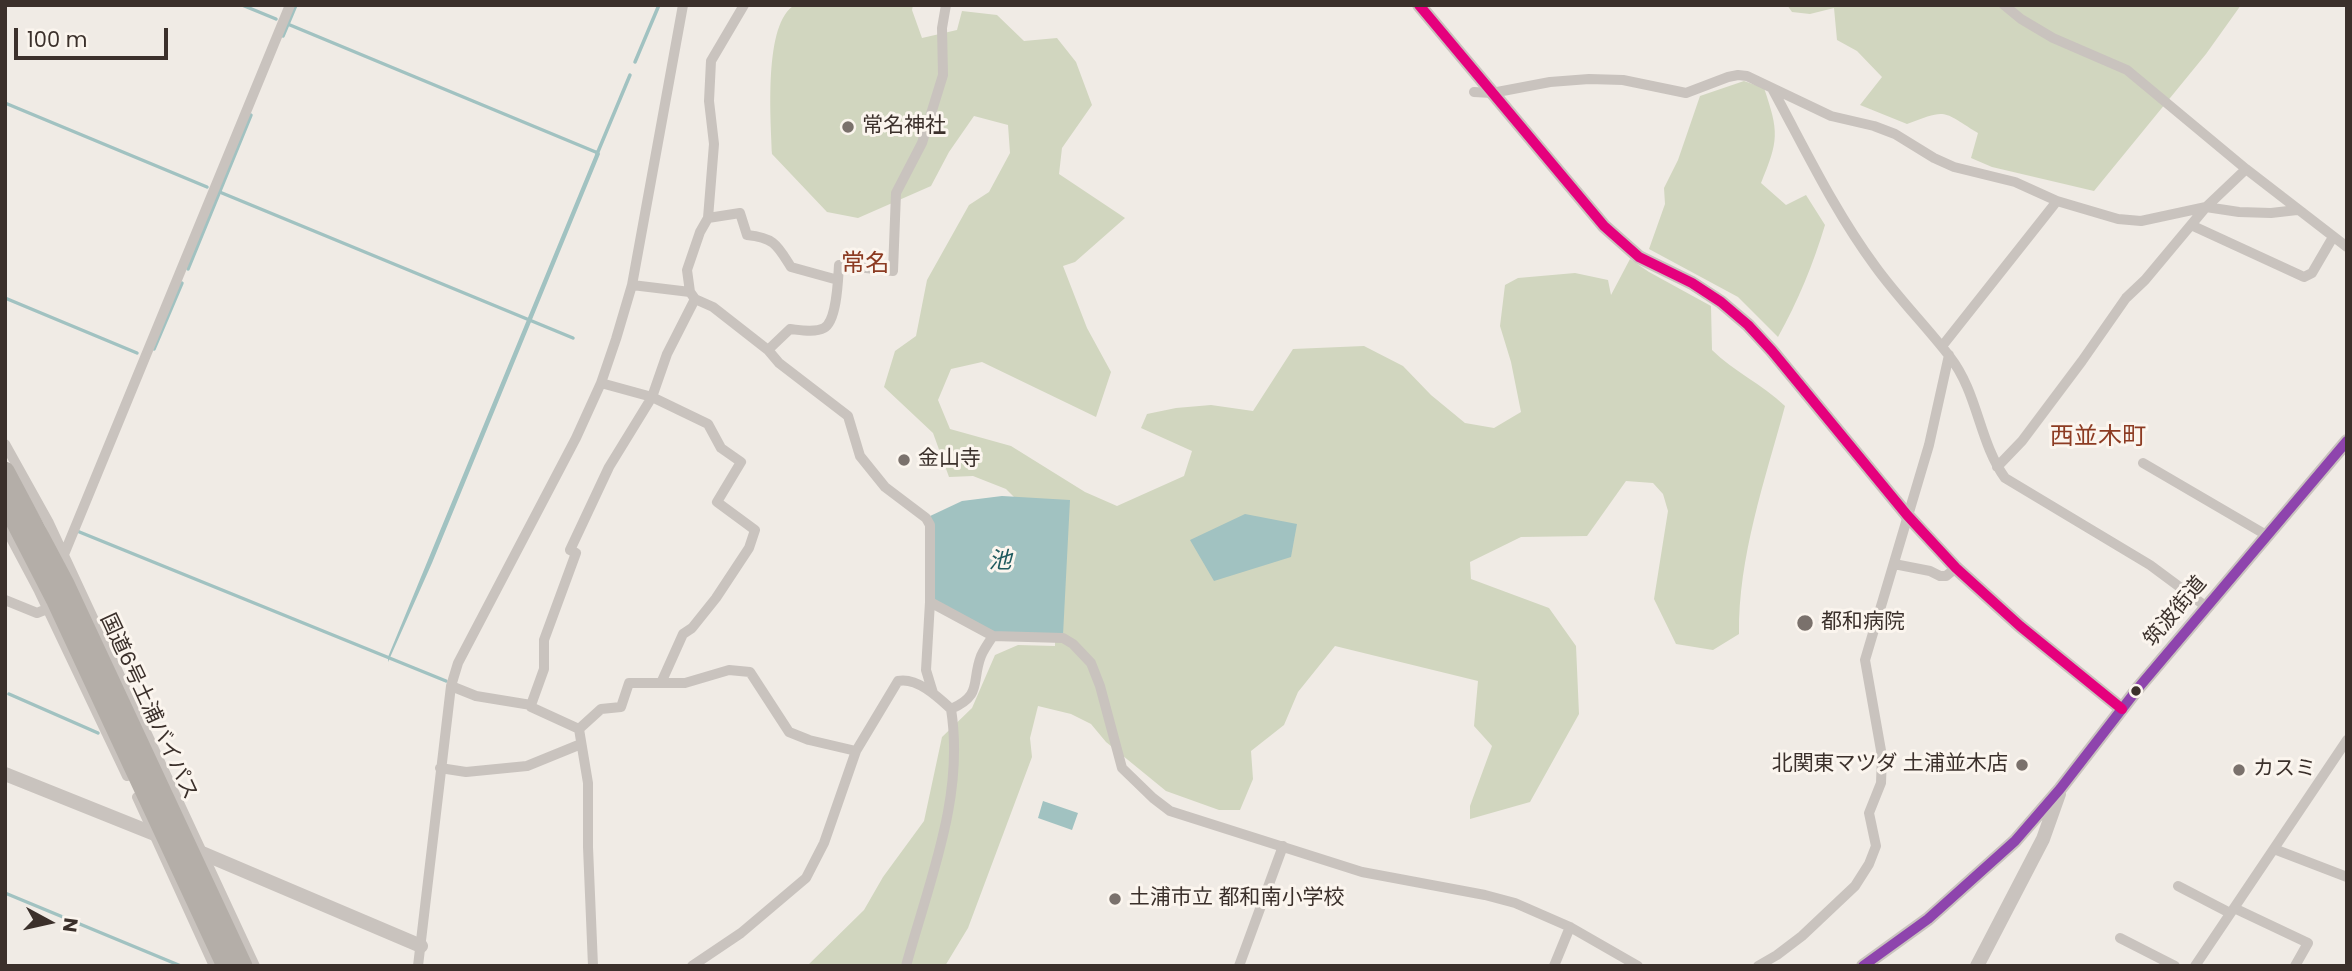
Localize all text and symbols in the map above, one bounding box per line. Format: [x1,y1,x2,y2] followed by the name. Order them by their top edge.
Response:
[18,14,172,58] scale bar
[27,25,87,54] text: 100 m
[862,114,946,140] place label: 常名神社
[840,119,856,135] marker: 常名神社
[841,251,889,279] district label: 常名
[2050,424,2146,452] district label: 西並木町
[918,447,981,473] place label: 金山寺
[896,452,912,468] marker: 金山寺
[989,548,1011,576] water label: 池
[2139,572,2213,652] street label: 筑波街道
[94,610,202,804] street label: 国道6号土浦バイパス
[1821,610,1905,636] place label: 都和病院
[1795,613,1815,633] marker: 都和病院
[2129,684,2143,698] unlabelled marker
[1771,752,2008,778] place label: 北関東マツダ 土浦並木店
[2014,757,2030,773] marker: 北関東マツダ 土浦並木店
[2253,757,2316,783] place label: カスミ
[2231,762,2247,778] marker: カスミ
[1129,886,1345,912] place label: 土浦市立 都和南小学校
[14,887,84,957] north arrow
[1107,891,1123,907] marker: 土浦市立 都和南小学校
[56,916,85,934] text: N

